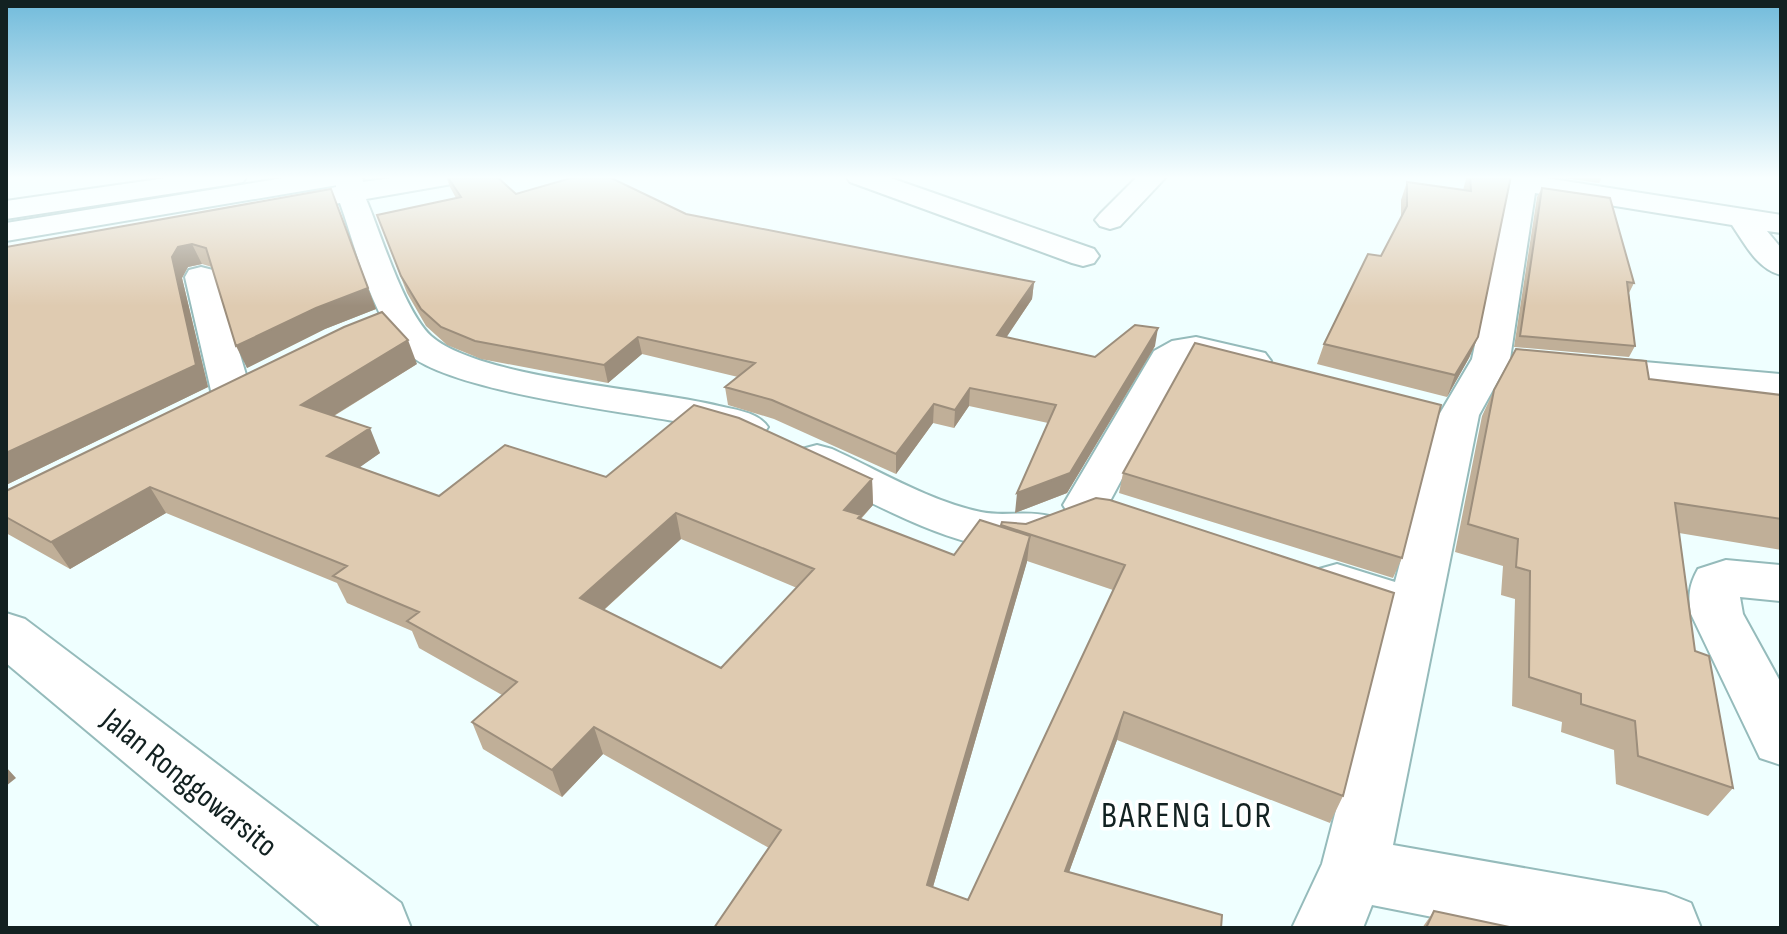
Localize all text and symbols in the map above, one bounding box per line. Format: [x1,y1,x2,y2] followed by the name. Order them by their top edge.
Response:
[93,700,285,866] street label: Jalan Ronggowarsito
[1101,795,1273,838] district label: BARENG LOR

